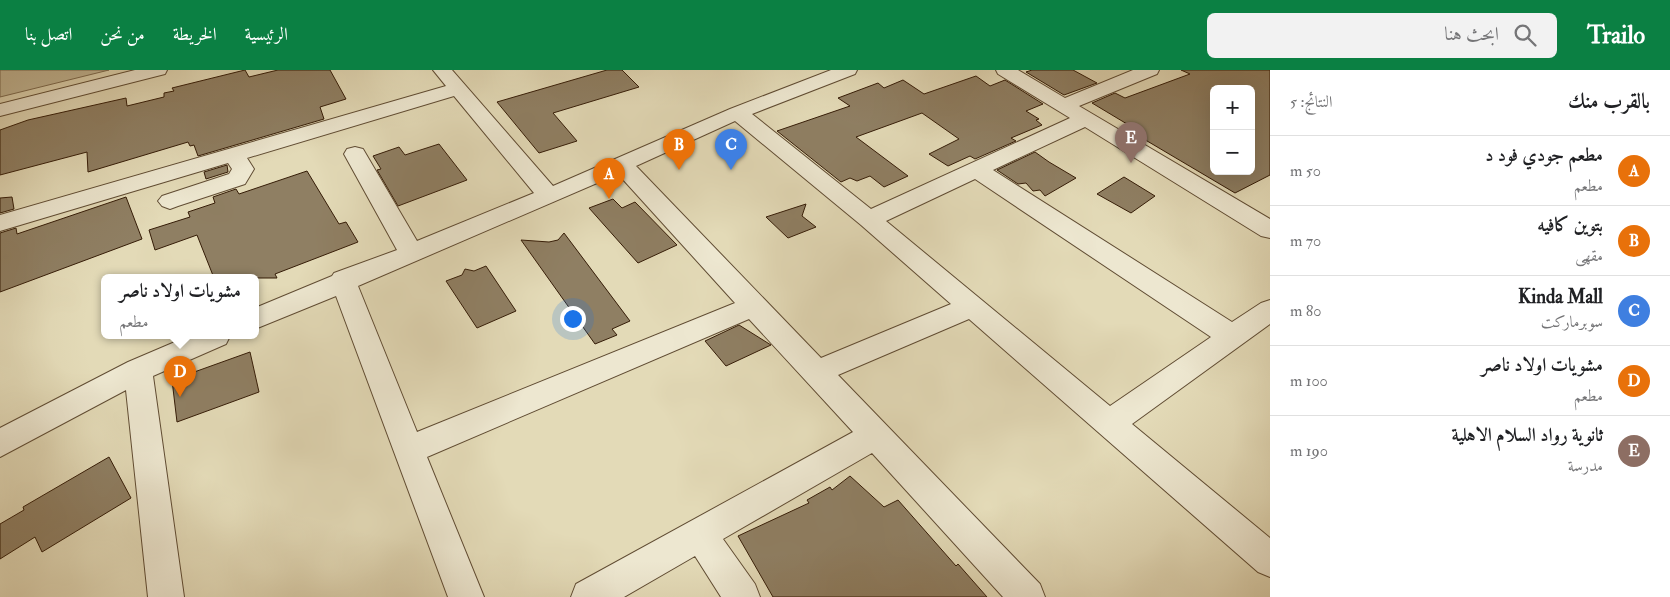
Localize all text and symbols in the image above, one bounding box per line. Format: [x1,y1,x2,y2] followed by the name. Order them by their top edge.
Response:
[1207,13,1557,58] search box
[1587,20,1645,51] text: Trailo
[1511,21,1539,49] icon: search
[1444,22,1499,46] text: ابحث هنا
[25,23,72,46] text: اتصل بنا
[100,23,145,46] text: من نحن
[173,23,217,46] text: الخريطة
[245,23,288,46] text: الرئيسية
[1210,85,1255,175] map controls
[1210,85,1255,130] button: +
[1568,88,1650,115] text: بالقرب منك
[1290,92,1332,112] text: النتائج: 5
[1115,122,1147,163] pin: E
[663,129,695,170] pin: B
[715,129,747,170] pin: C
[1210,130,1255,175] button: −
[1485,143,1603,167] text: مطعم جودي فود د
[593,158,625,199] pin: A
[1290,161,1321,181] text: 50 m
[1629,161,1639,181] text: A
[1574,176,1603,196] text: مطعم
[1537,213,1603,237] text: بتوين كافيه
[1290,231,1321,251] text: 70 m
[1629,231,1639,251] text: B
[1575,246,1603,266] text: مقهى
[101,274,259,339] popup
[119,279,241,303] text: مشويات اولاد ناصر
[1518,285,1603,309] text: Kinda Mall
[1290,301,1322,321] text: 80 m
[1628,301,1640,321] text: C
[560,306,586,332] your location
[119,312,148,332] text: مطعم
[1541,312,1603,332] text: سوبرماركت
[1481,353,1603,377] text: مشويات اولاد ناصر
[164,356,196,397] pin: D
[1290,371,1328,391] text: 100 m
[1627,371,1641,391] text: D
[1574,386,1603,406] text: مطعم
[1451,423,1603,447] text: ثانوية رواد السلام الاهلية
[1290,441,1328,461] text: 190 m
[1628,441,1640,461] text: E
[1568,456,1603,476] text: مدرسة

